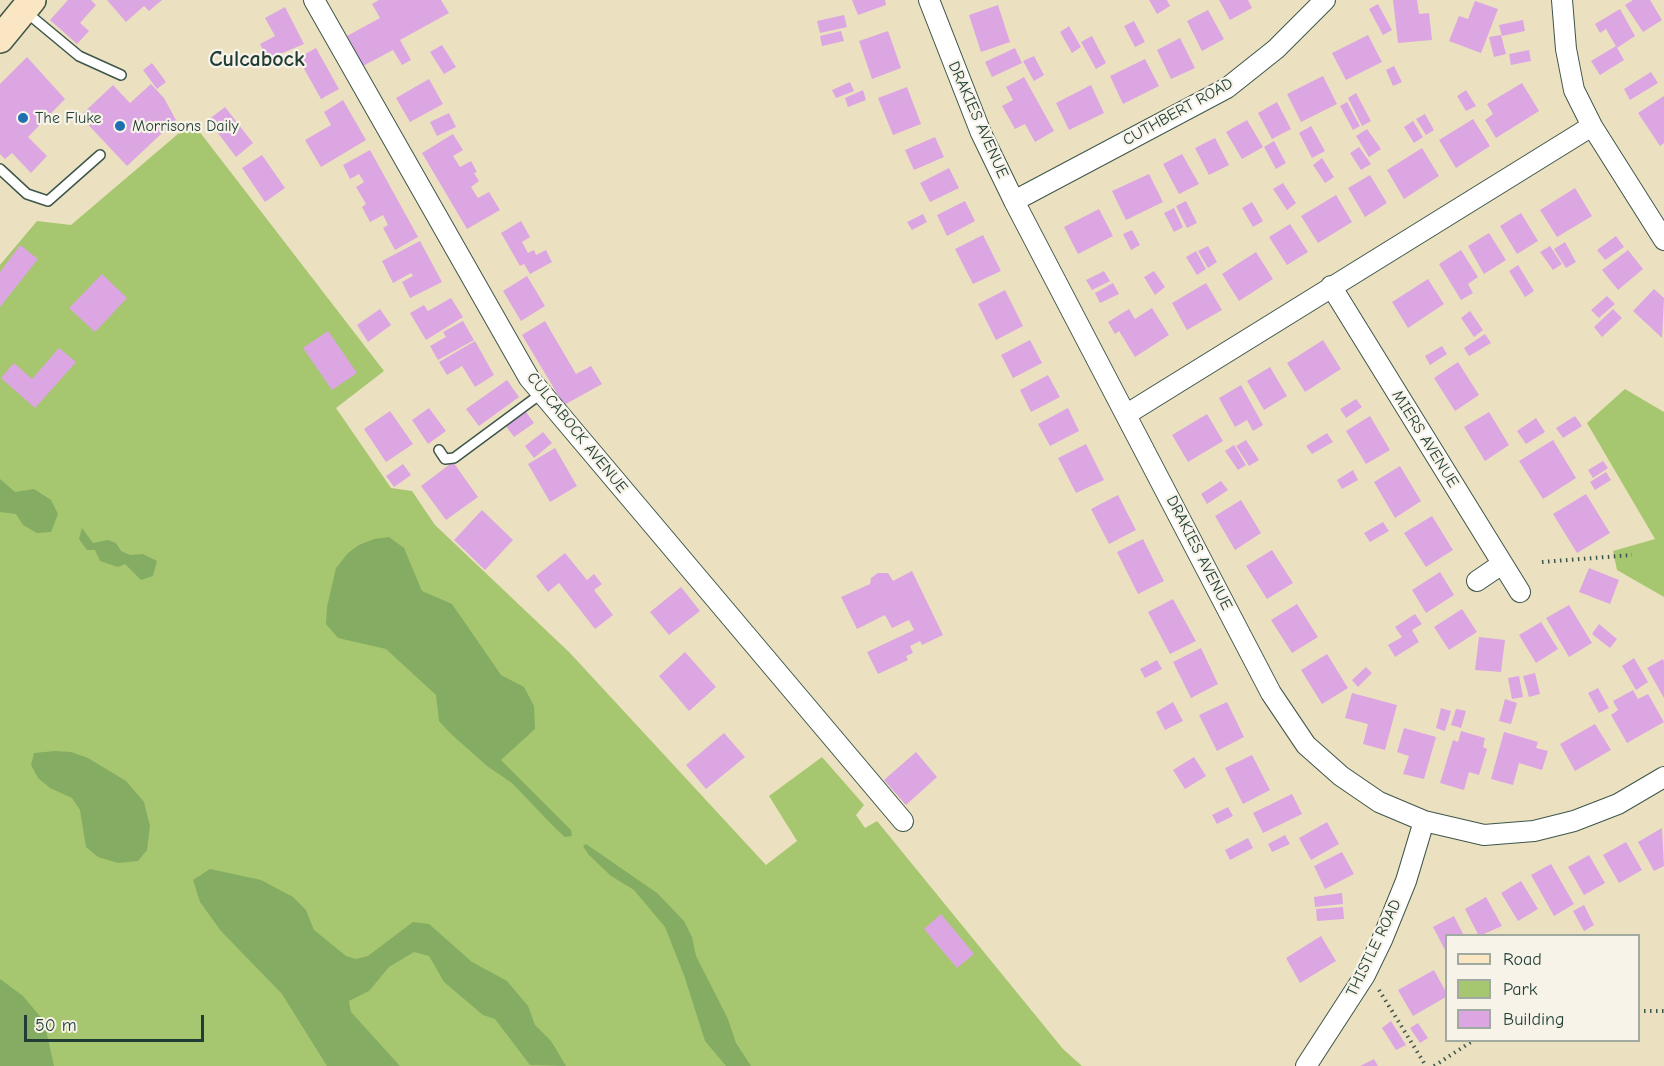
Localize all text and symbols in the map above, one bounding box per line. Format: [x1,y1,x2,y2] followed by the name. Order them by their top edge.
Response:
[209,47,305,73] district label: Culcabock
[944,59,1012,181] street label: DRAKIES AVENUE
[1120,74,1236,150] street label: CUTHBERT ROAD
[35,108,102,128] place label: The Fluke
[16,111,30,125] marker: The Fluke
[132,116,239,136] place label: Morrisons Daily
[113,119,127,133] marker: Morrisons Daily
[522,369,632,497] street label: CULCABOCK AVENUE
[1387,387,1463,491] street label: MIERS AVENUE
[1162,493,1236,613] street label: DRAKIES AVENUE
[1342,896,1406,1000] street label: THISTLE ROAD
[1445,934,1640,1042] legend
[1503,949,1542,970] text: Road
[1503,979,1537,1000] text: Park
[27,1003,207,1041] scale bar
[1503,1009,1565,1030] text: Building
[35,1015,77,1036] text: 50 m

